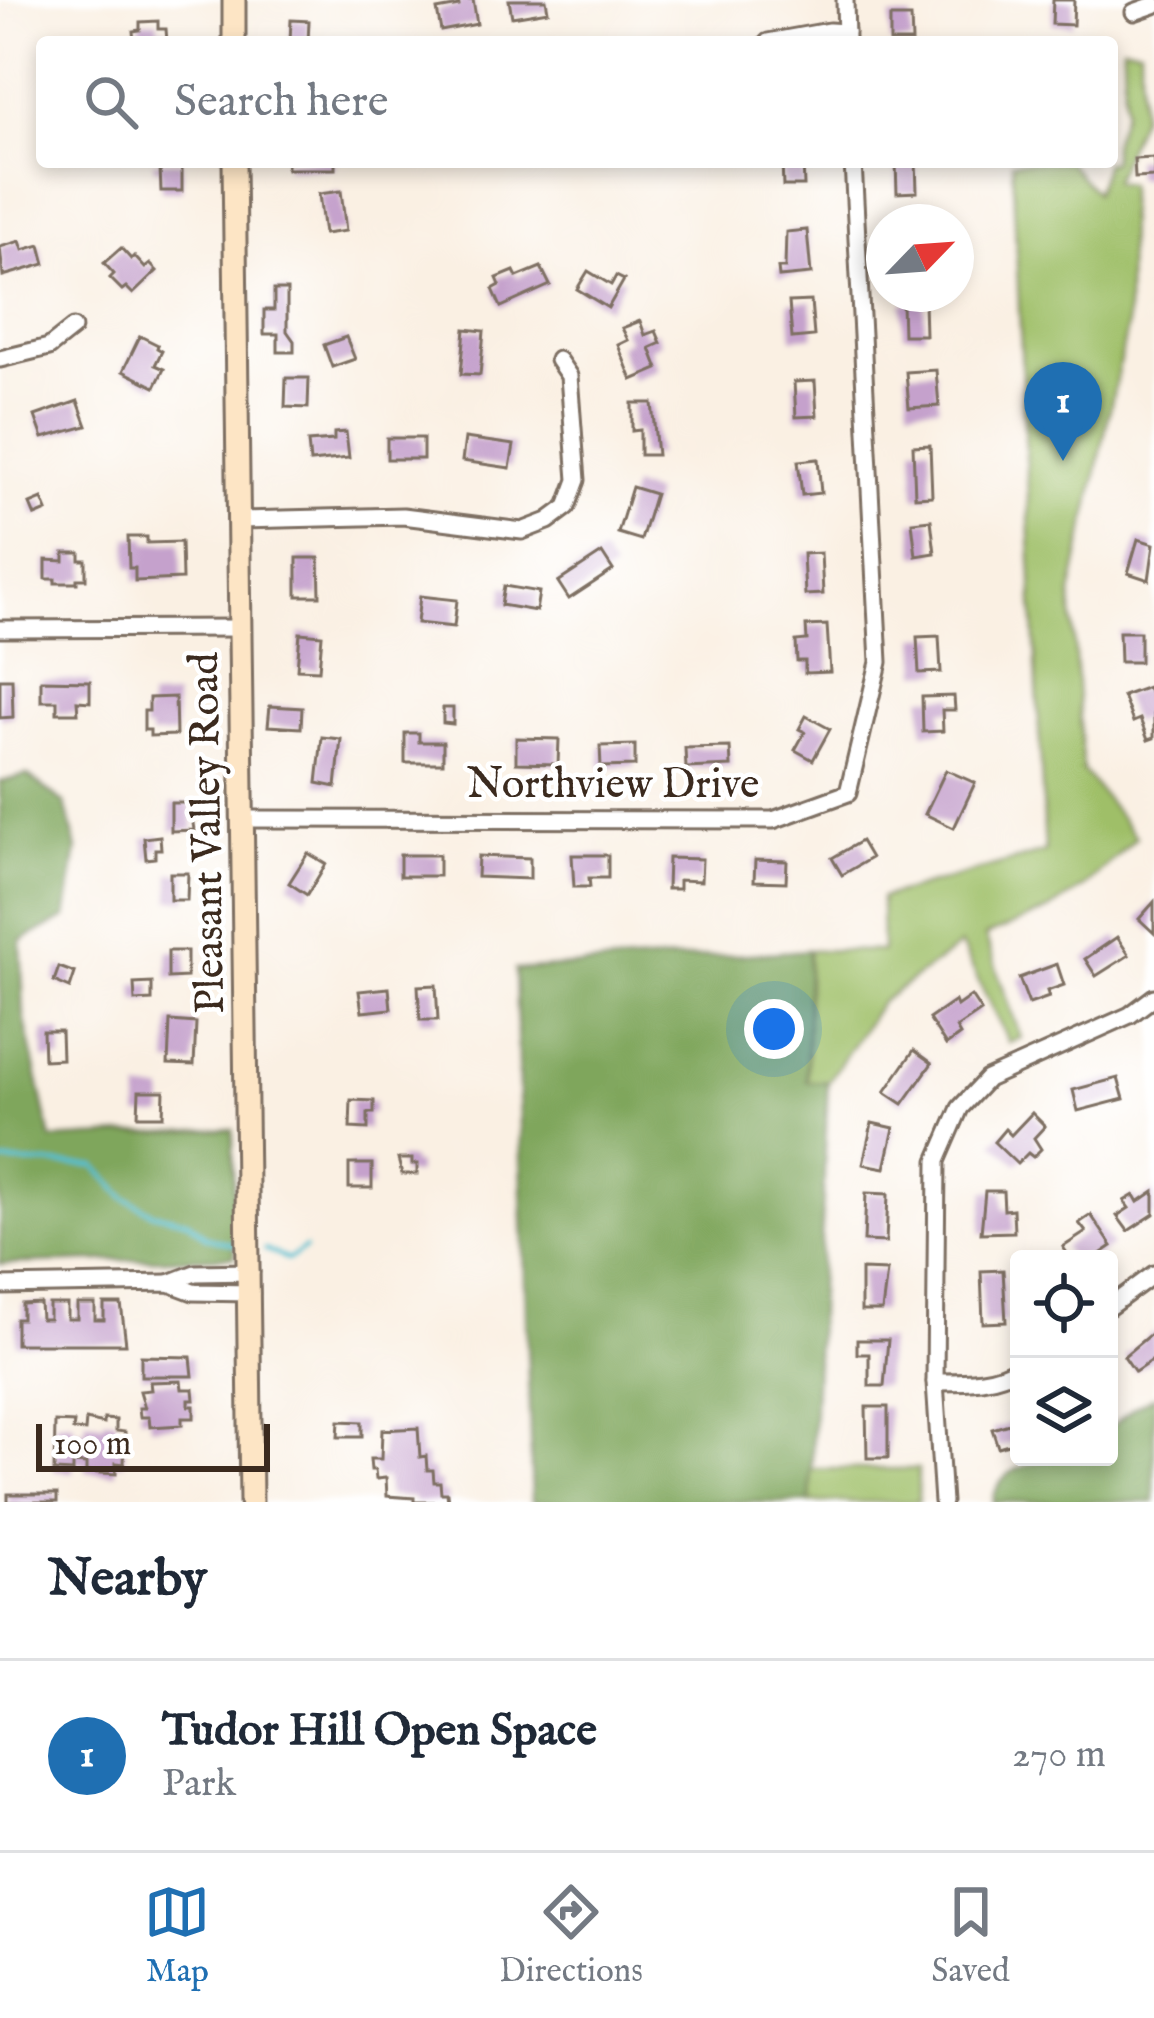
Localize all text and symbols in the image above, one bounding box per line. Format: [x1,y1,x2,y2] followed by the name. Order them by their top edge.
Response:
[36,36,1118,168] search box
[78,69,144,135] icon: search
[174,74,388,131] text: Search here
[866,204,974,312] north arrow
[1024,362,1102,461] pin: 1
[179,651,238,1014] street label: Pleasant Valley Road
[467,759,759,812] street label: Northview Drive
[744,999,804,1059] your location
[1010,1250,1118,1466] map controls
[1010,1250,1118,1358] button: locate
[1010,1358,1118,1466] button: layers
[36,1418,270,1471] scale bar
[54,1424,131,1466] text: 100 m
[48,1548,207,1613] text: Nearby
[162,1703,597,1760] text: Tudor Hill Open Space
[80,1731,94,1780] text: 1
[1012,1731,1106,1780] text: 270 m
[162,1760,236,1809] text: Park
[144,1879,210,1993] tab: Map
[499,1879,643,1993] tab: Directions
[932,1879,1010,1993] tab: Saved

